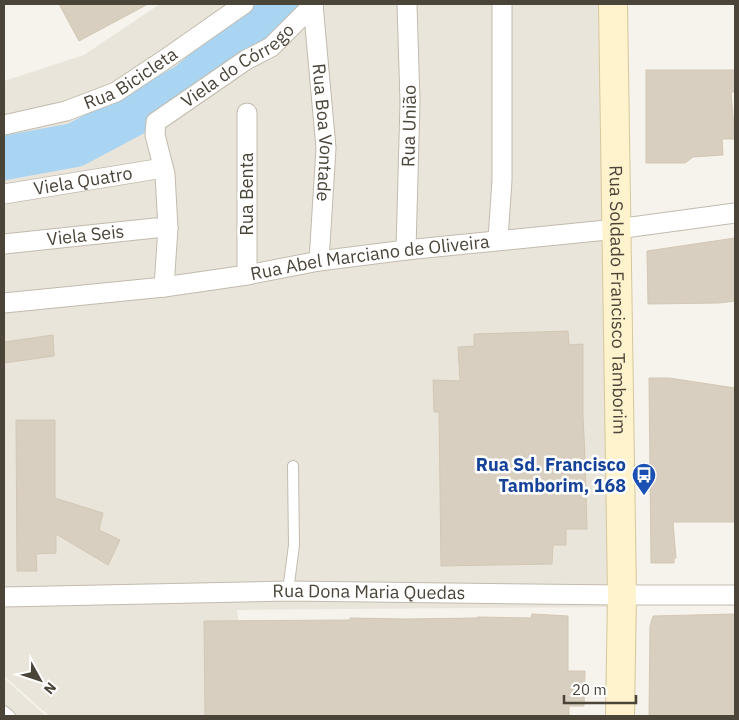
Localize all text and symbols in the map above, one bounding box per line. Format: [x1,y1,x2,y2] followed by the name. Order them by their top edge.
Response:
[176,18,299,112] street label: Viela do Córrego
[80,42,182,114] street label: Rua Bicicleta
[307,62,338,202] street label: Rua Boa Vontade
[396,85,421,167] street label: Rua União
[235,152,258,236] street label: Rua Benta
[32,161,134,200] street label: Viela Quatro
[604,165,632,435] street label: Rua Soldado Francisco Tamborim
[46,219,125,250] street label: Viela Seis
[248,230,491,285] street label: Rua Abel Marciano de Oliveira
[476,453,626,497] place label: Rua Sd. Francisco Tamborim, 168
[631,462,657,496] bus stop icon: Rua Sd. Francisco Tamborim, 168
[272,579,466,604] street label: Rua Dona Maria Quedas
[15,655,65,705] north arrow
[564,672,636,704] scale bar
[40,679,60,698] text: N
[572,680,607,699] text: 20 m

